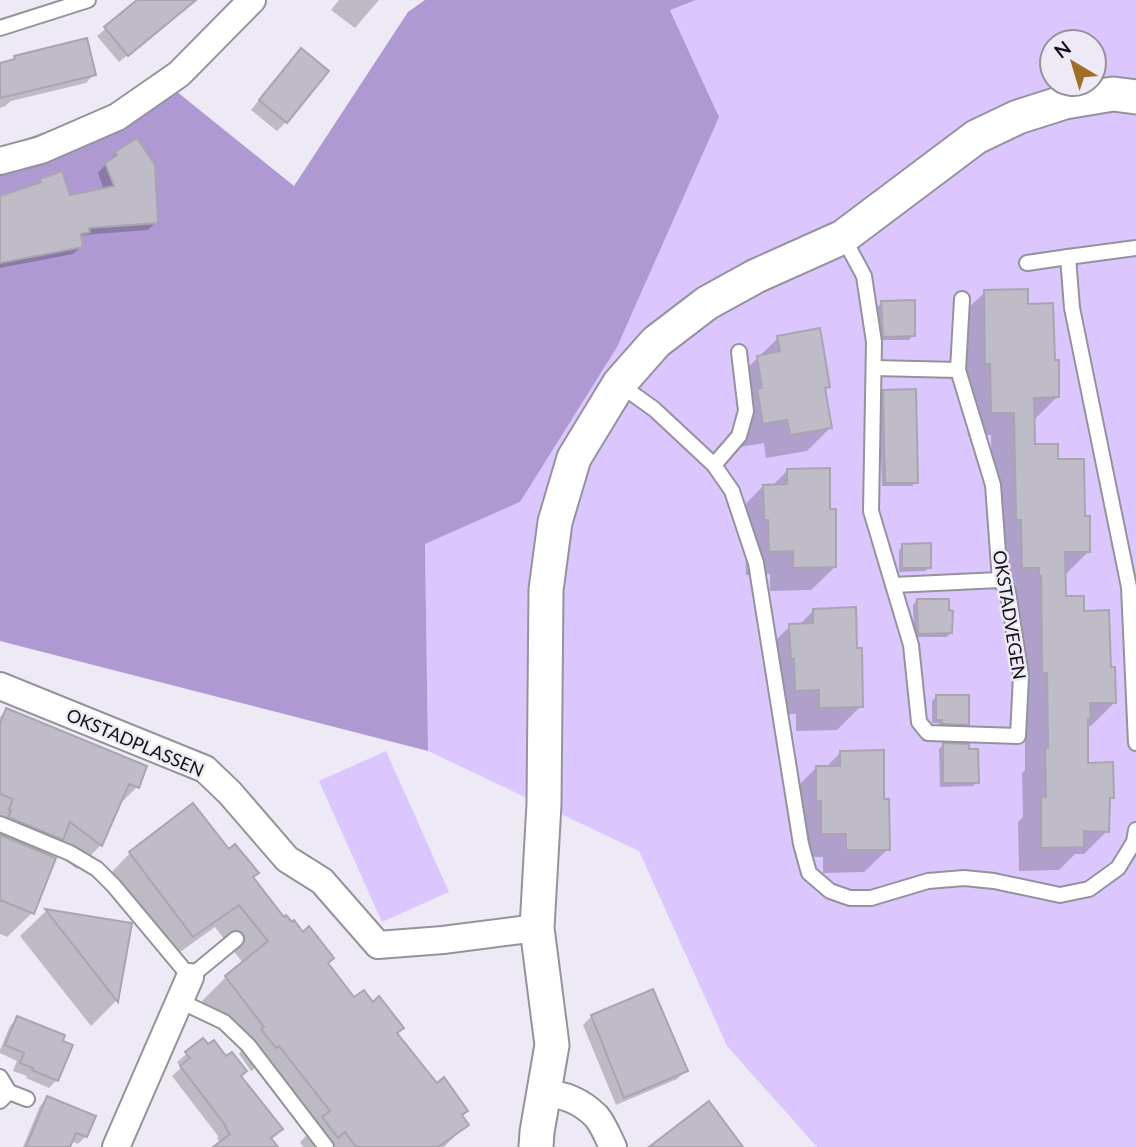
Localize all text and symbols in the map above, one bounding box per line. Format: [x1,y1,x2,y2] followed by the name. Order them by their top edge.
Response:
[1038,28,1108,98] north arrow
[1049,36,1075,63] text: N
[989,549,1031,681] street label: OKSTADVEGEN
[63,703,207,781] street label: OKSTADPLASSEN

